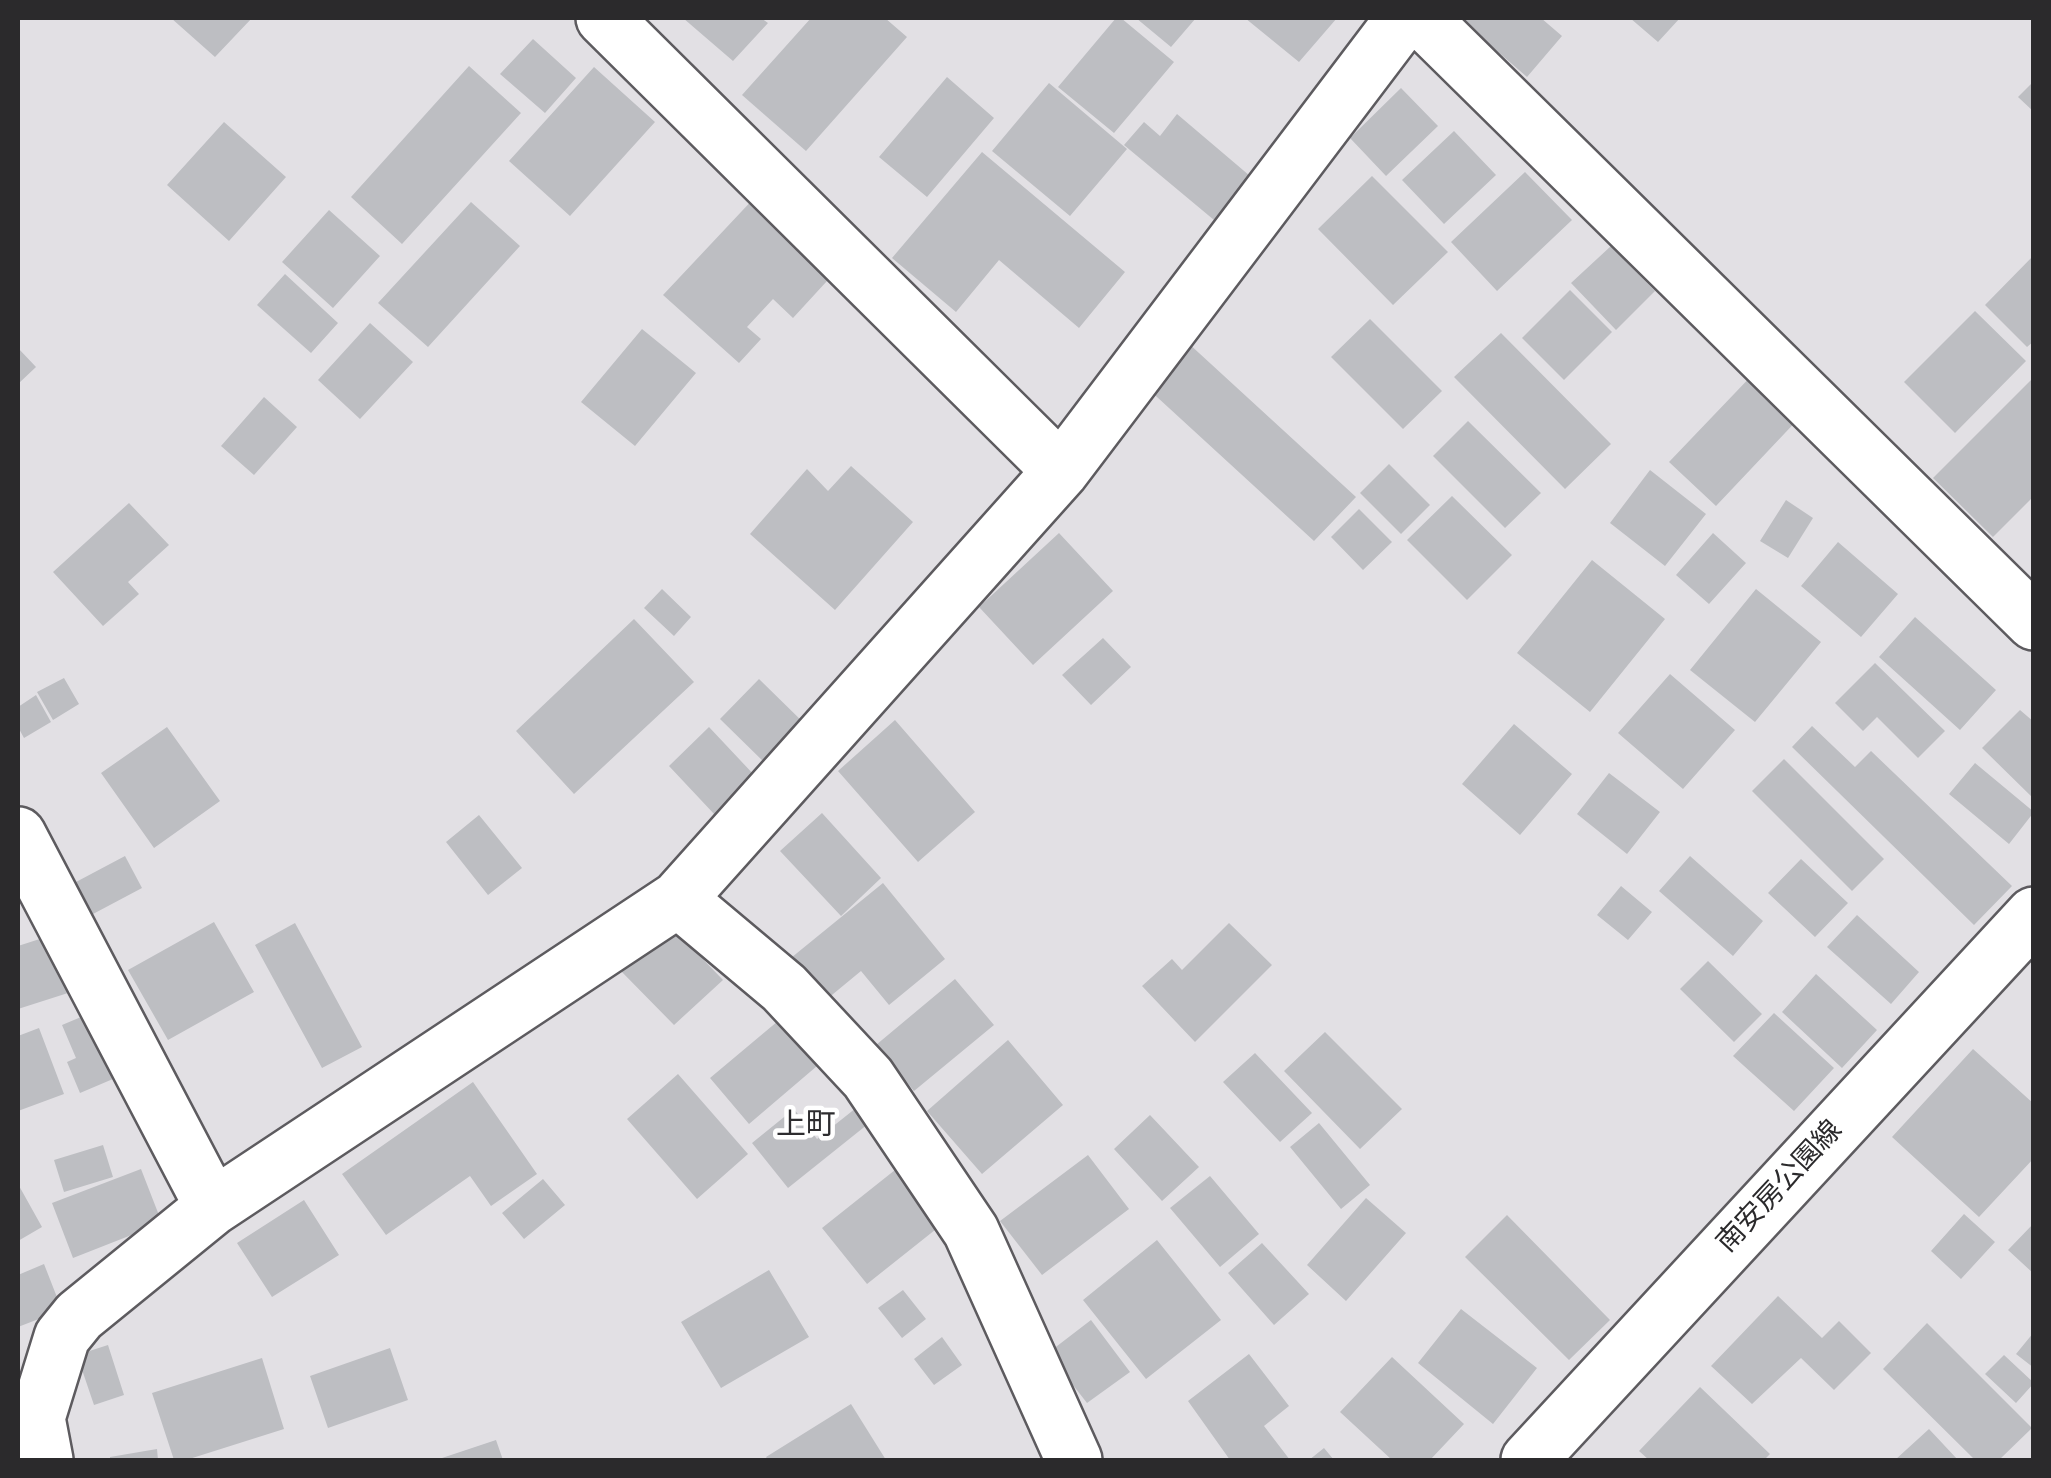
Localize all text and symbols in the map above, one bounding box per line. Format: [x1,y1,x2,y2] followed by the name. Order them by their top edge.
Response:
[776,1109,836,1145] district label: 上町
[1711,1115,1851,1261] street label: 南安房公園線

